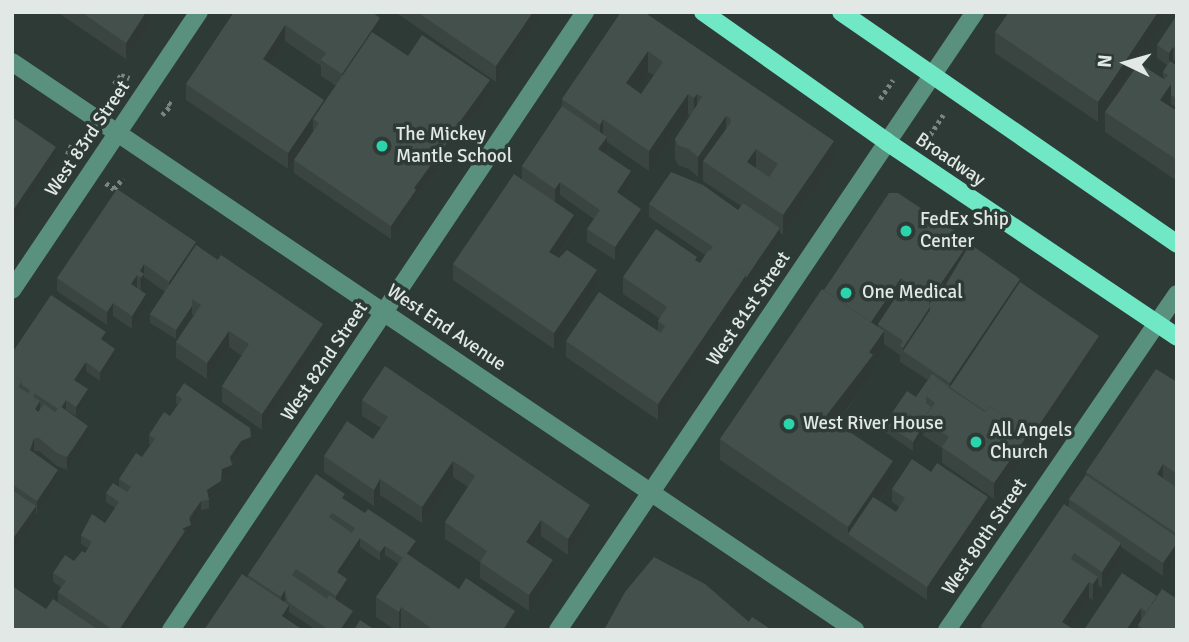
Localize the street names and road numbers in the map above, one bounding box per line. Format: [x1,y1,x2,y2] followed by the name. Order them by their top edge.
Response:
[41,77,135,201] street label: West 83rd Street
[911,128,989,192] street label: Broadway
[702,247,796,371] street label: West 81st Street
[382,280,510,376] street label: West End Avenue
[277,298,373,426] street label: West 82nd Street
[938,475,1032,599] street label: West 80th Street

